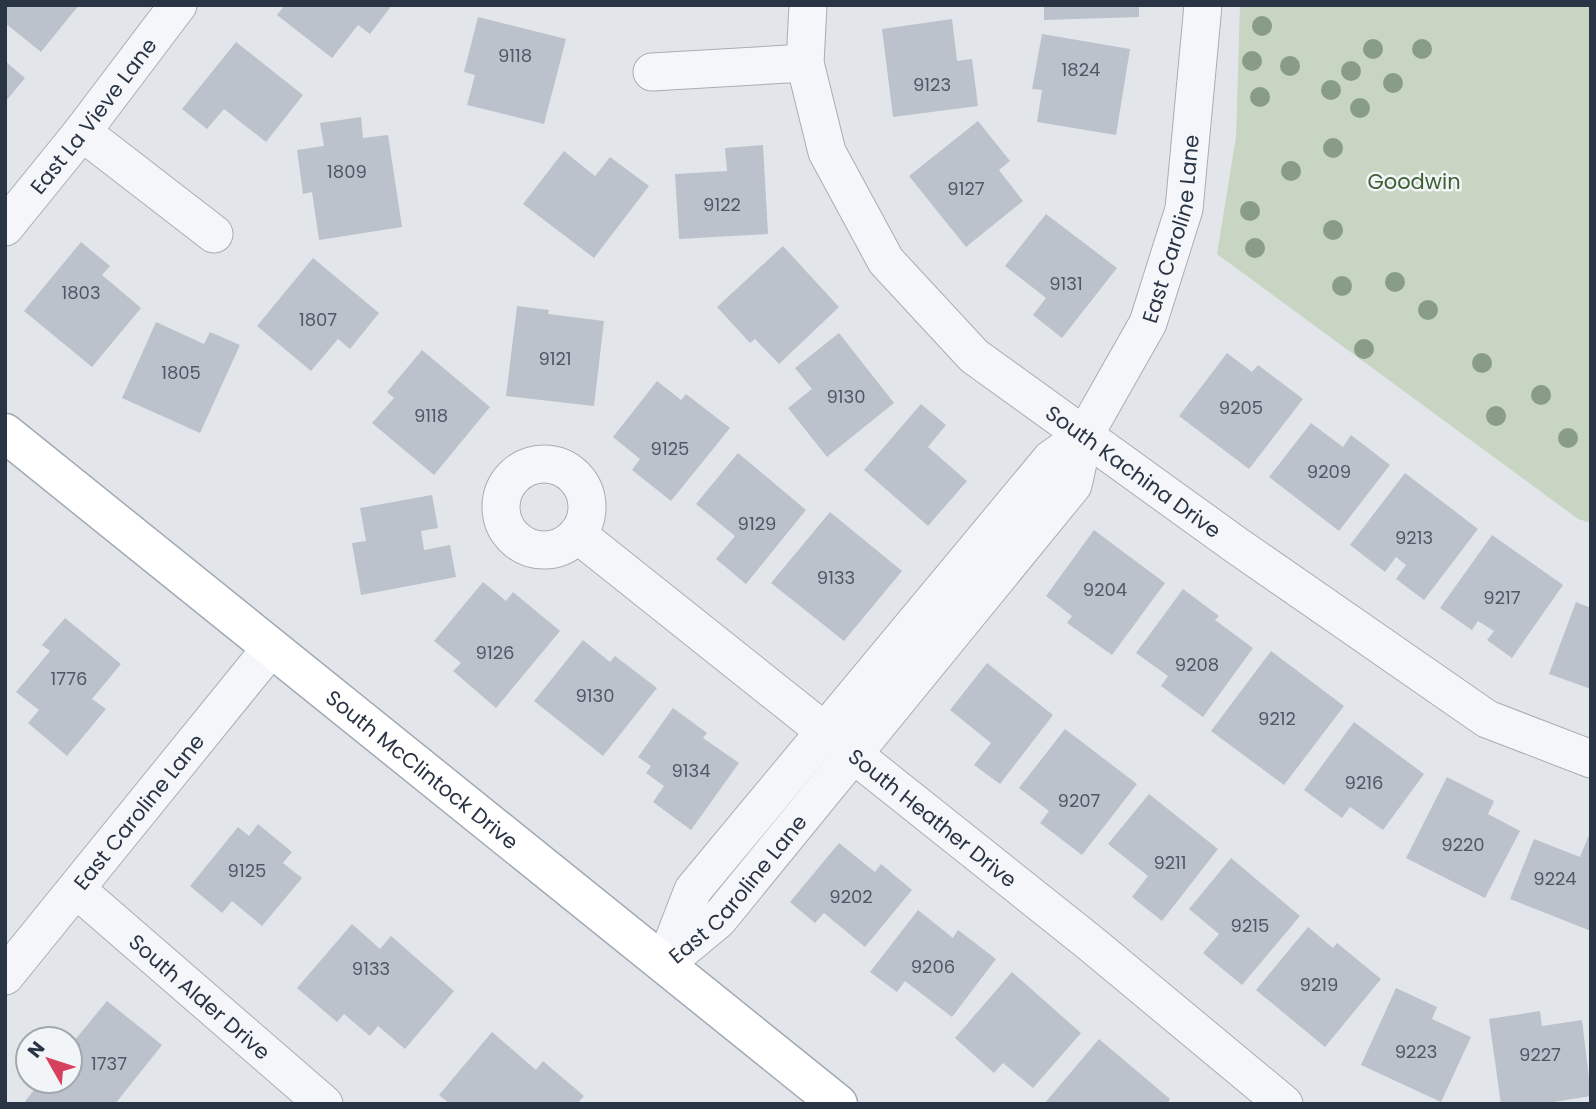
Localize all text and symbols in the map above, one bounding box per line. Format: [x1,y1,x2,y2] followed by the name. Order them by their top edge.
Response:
[23,31,163,200] street label: East La Vieve Lane
[498,43,532,68] house number: 9118
[1062,57,1100,82] house number: 1824
[913,72,951,97] house number: 9123
[1134,133,1205,326] street label: East Caroline Lane
[327,159,367,184] house number: 1809
[1367,167,1461,196] park label: Goodwin
[947,176,985,201] house number: 9127
[703,192,741,217] house number: 9122
[1049,271,1083,296] house number: 9131
[61,280,101,305] house number: 1803
[299,307,337,332] house number: 1807
[538,346,572,371] house number: 9121
[161,360,201,385] house number: 1805
[826,384,866,409] house number: 9130
[1219,395,1263,420] house number: 9205
[1040,398,1227,544] street label: South Kachina Drive
[414,403,448,428] house number: 9118
[651,436,689,461] house number: 9125
[1307,459,1351,484] house number: 9209
[738,511,776,536] house number: 9129
[1395,525,1433,550] house number: 9213
[817,565,855,590] house number: 9133
[1083,577,1127,602] house number: 9204
[1483,585,1521,610] house number: 9217
[476,640,514,665] house number: 9126
[1175,652,1219,677] house number: 9208
[51,666,87,691] house number: 1776
[320,683,525,856] street label: South McClintock Drive
[575,683,615,708] house number: 9130
[1258,706,1296,731] house number: 9212
[66,727,211,895] street label: East Caroline Lane
[842,741,1023,894] street label: South Heather Drive
[671,758,711,783] house number: 9134
[1345,770,1383,795] house number: 9216
[1058,788,1101,813] house number: 9207
[662,808,813,970] street label: East Caroline Lane
[1441,832,1485,857] house number: 9220
[1153,850,1187,875] house number: 9211
[228,858,266,883] house number: 9125
[1533,866,1577,891] house number: 9224
[829,884,873,909] house number: 9202
[1231,913,1269,938] house number: 9215
[123,927,277,1066] street label: South Alder Drive
[911,954,955,979] house number: 9206
[352,956,390,981] house number: 9133
[1300,972,1338,997] house number: 9219
[14,1025,84,1095] north arrow
[21,1036,51,1064] text: N
[1395,1039,1437,1064] house number: 9223
[1519,1042,1561,1067] house number: 9227
[91,1051,127,1076] house number: 1737

